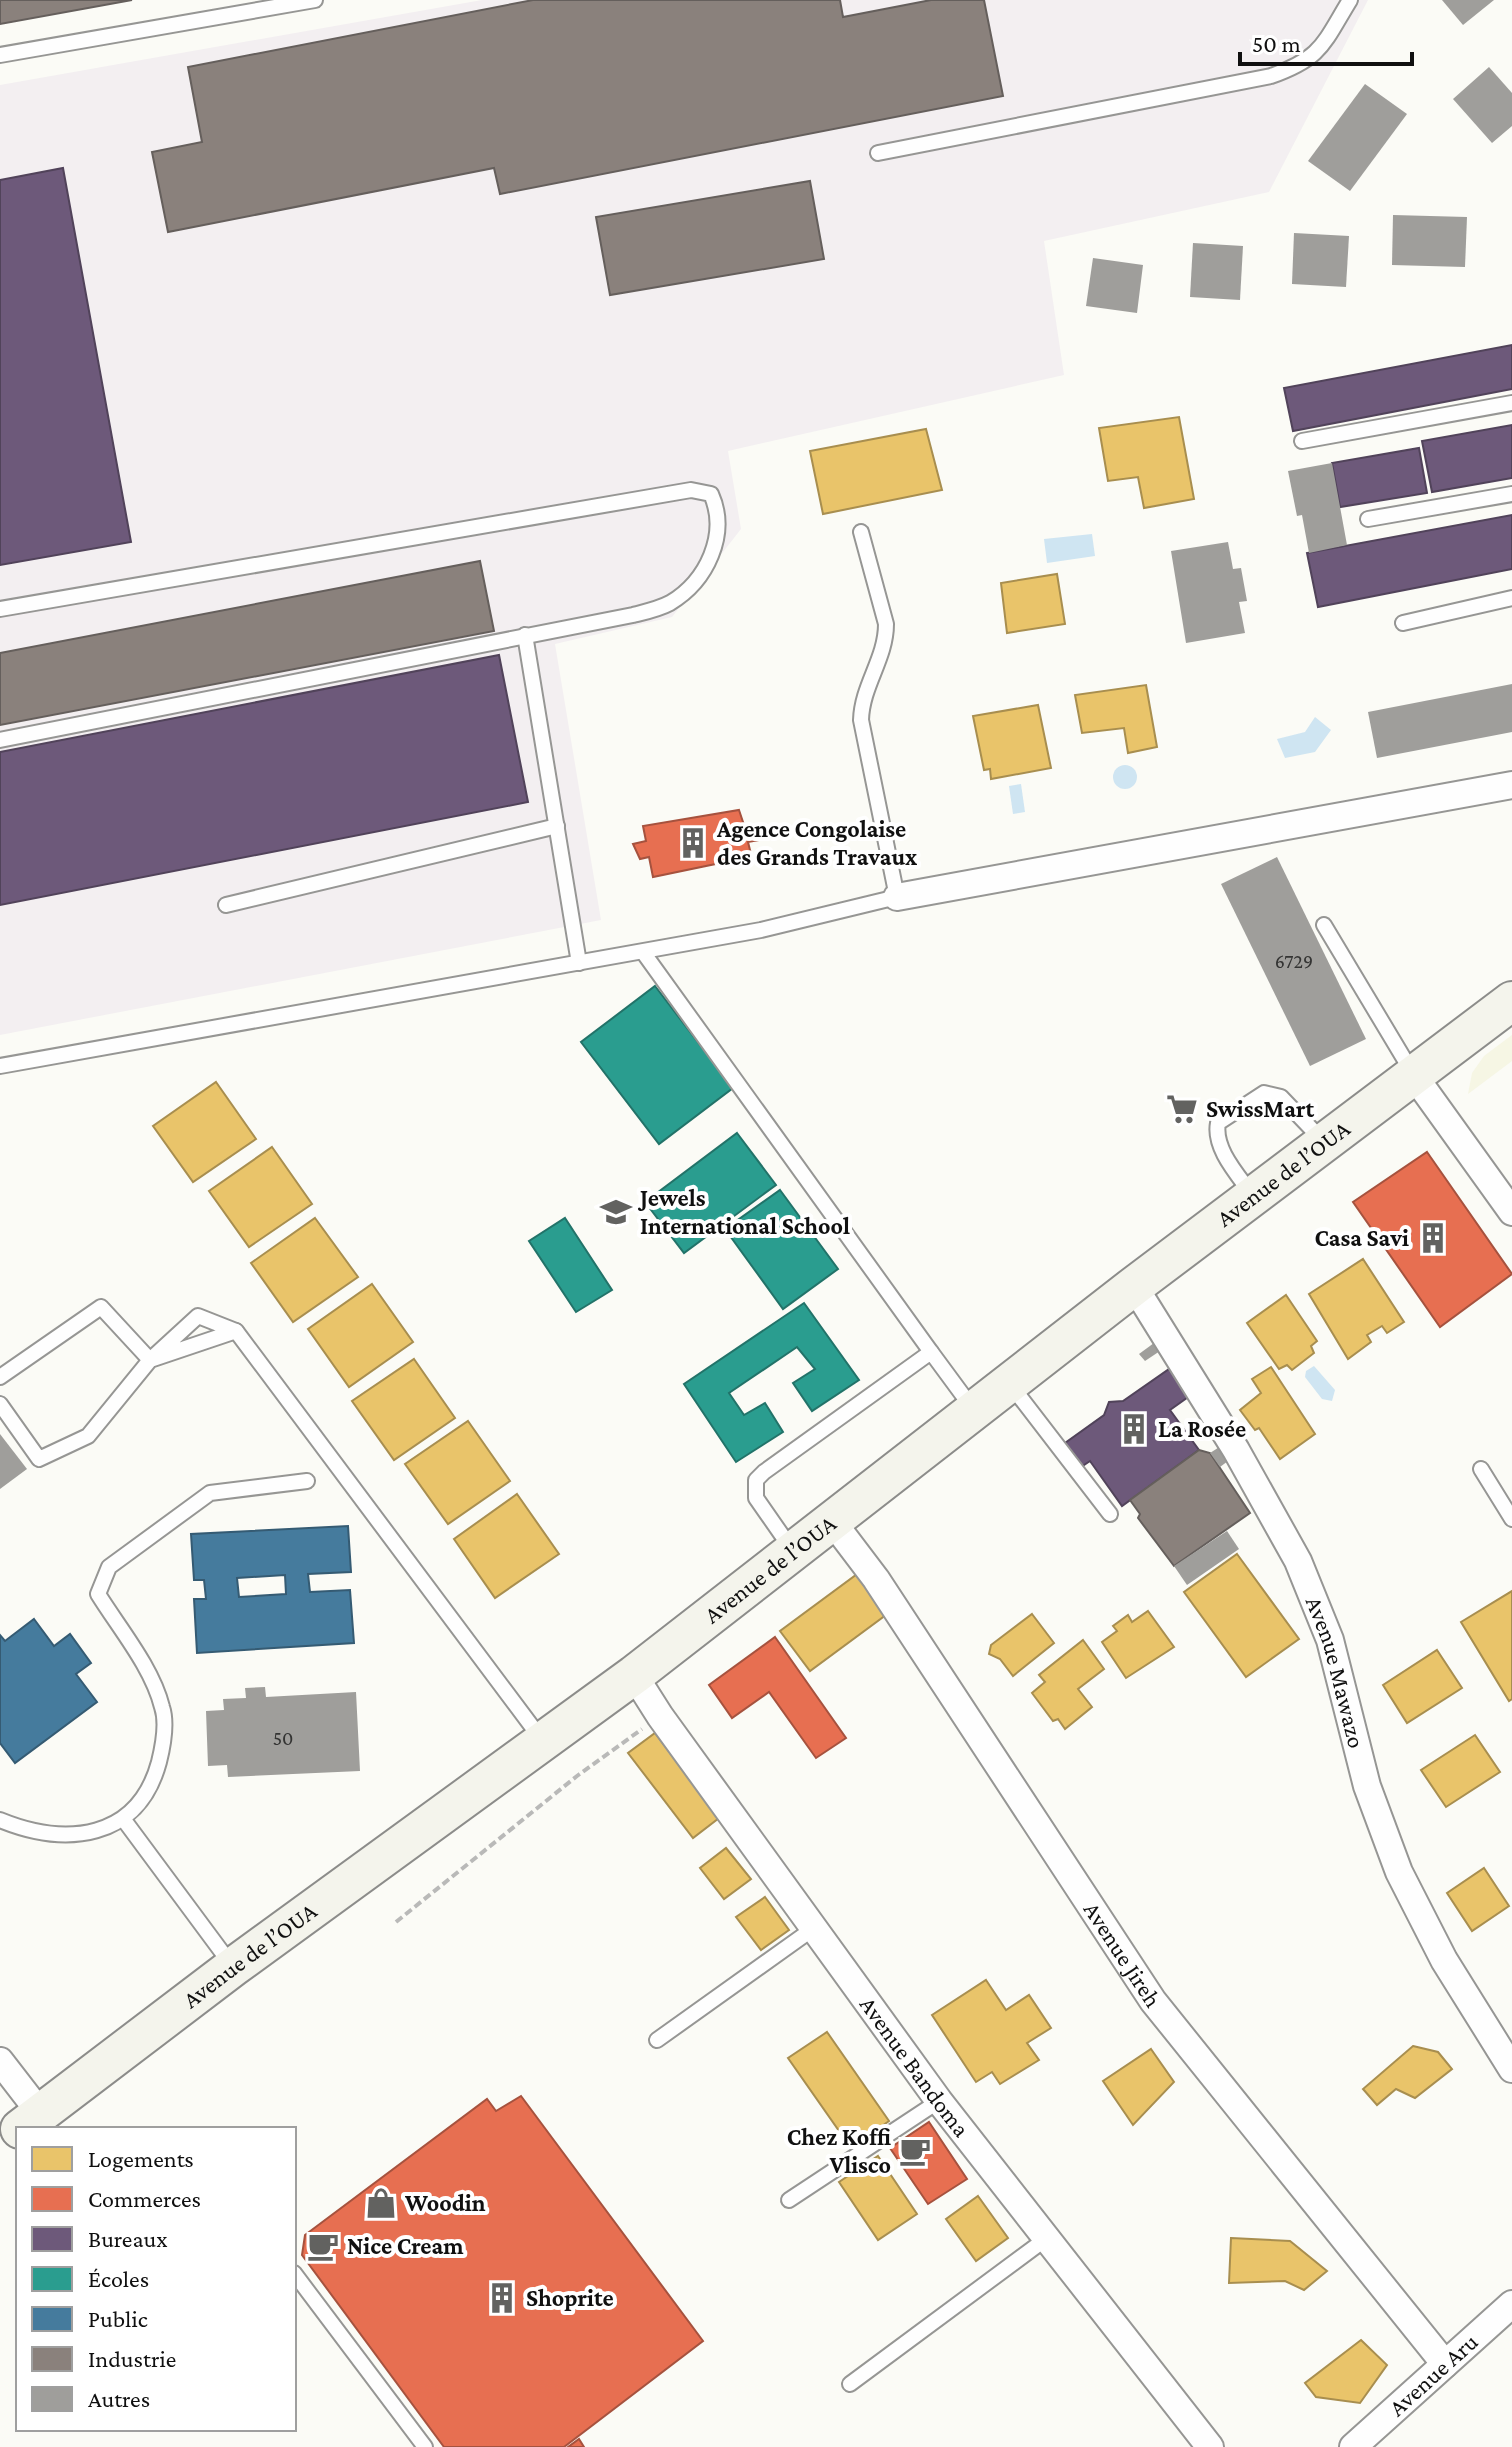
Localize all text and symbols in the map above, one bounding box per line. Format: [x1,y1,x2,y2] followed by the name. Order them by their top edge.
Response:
[1240,16,1412,66] scale bar
[1252,30,1301,57] text: 50 m
[716,815,918,870] place label: Agence Congolaise des Grands Travaux
[676,826,710,860] building icon: Agence Congolaise des Grands Travaux
[1275,950,1313,972] house number: 6729
[1165,1092,1199,1126] supermarket icon: SwissMart
[1206,1095,1315,1122] place label: SwissMart
[1211,1114,1355,1232] street label: Avenue de l’OUA
[637,1184,850,1239] place label: Jewels International School
[599,1195,633,1229] school or university icon: Jewels International School
[1416,1221,1450,1255] building icon: Casa Savi
[1314,1224,1409,1251] place label: Casa Savi
[1117,1412,1151,1446] building icon: La Rosée
[1158,1415,1246,1442] place label: La Rosée
[699,1509,841,1628] street label: Avenue de l’OUA
[1301,1592,1371,1751] street label: Avenue Mawazo
[273,1727,293,1749] house number: 50
[177,1897,322,2013] street label: Avenue de l’OUA
[1079,1897,1167,2012] street label: Avenue Jireh
[855,1991,976,2142] street label: Avenue Bandoma
[787,2123,891,2178] place label: Chez Koffi Vlisco
[16,2127,296,2431] legend
[898,2134,932,2168] cafe icon: Chez Koffi Vlisco
[88,2145,194,2172] text: Logements
[88,2185,201,2212] text: Commerces
[364,2186,398,2220] shop icon: Woodin
[404,2189,486,2216] place label: Woodin
[88,2225,168,2252] text: Bureaux
[306,2229,340,2263] cafe icon: Nice Cream
[347,2232,464,2259] place label: Nice Cream
[88,2265,149,2292] text: Écoles
[485,2281,519,2315] building icon: Shoprite
[526,2284,614,2311] place label: Shoprite
[88,2305,148,2332] text: Public
[1383,2327,1483,2421] street label: Avenue Aru
[88,2345,176,2372] text: Industrie
[88,2385,150,2412] text: Autres

